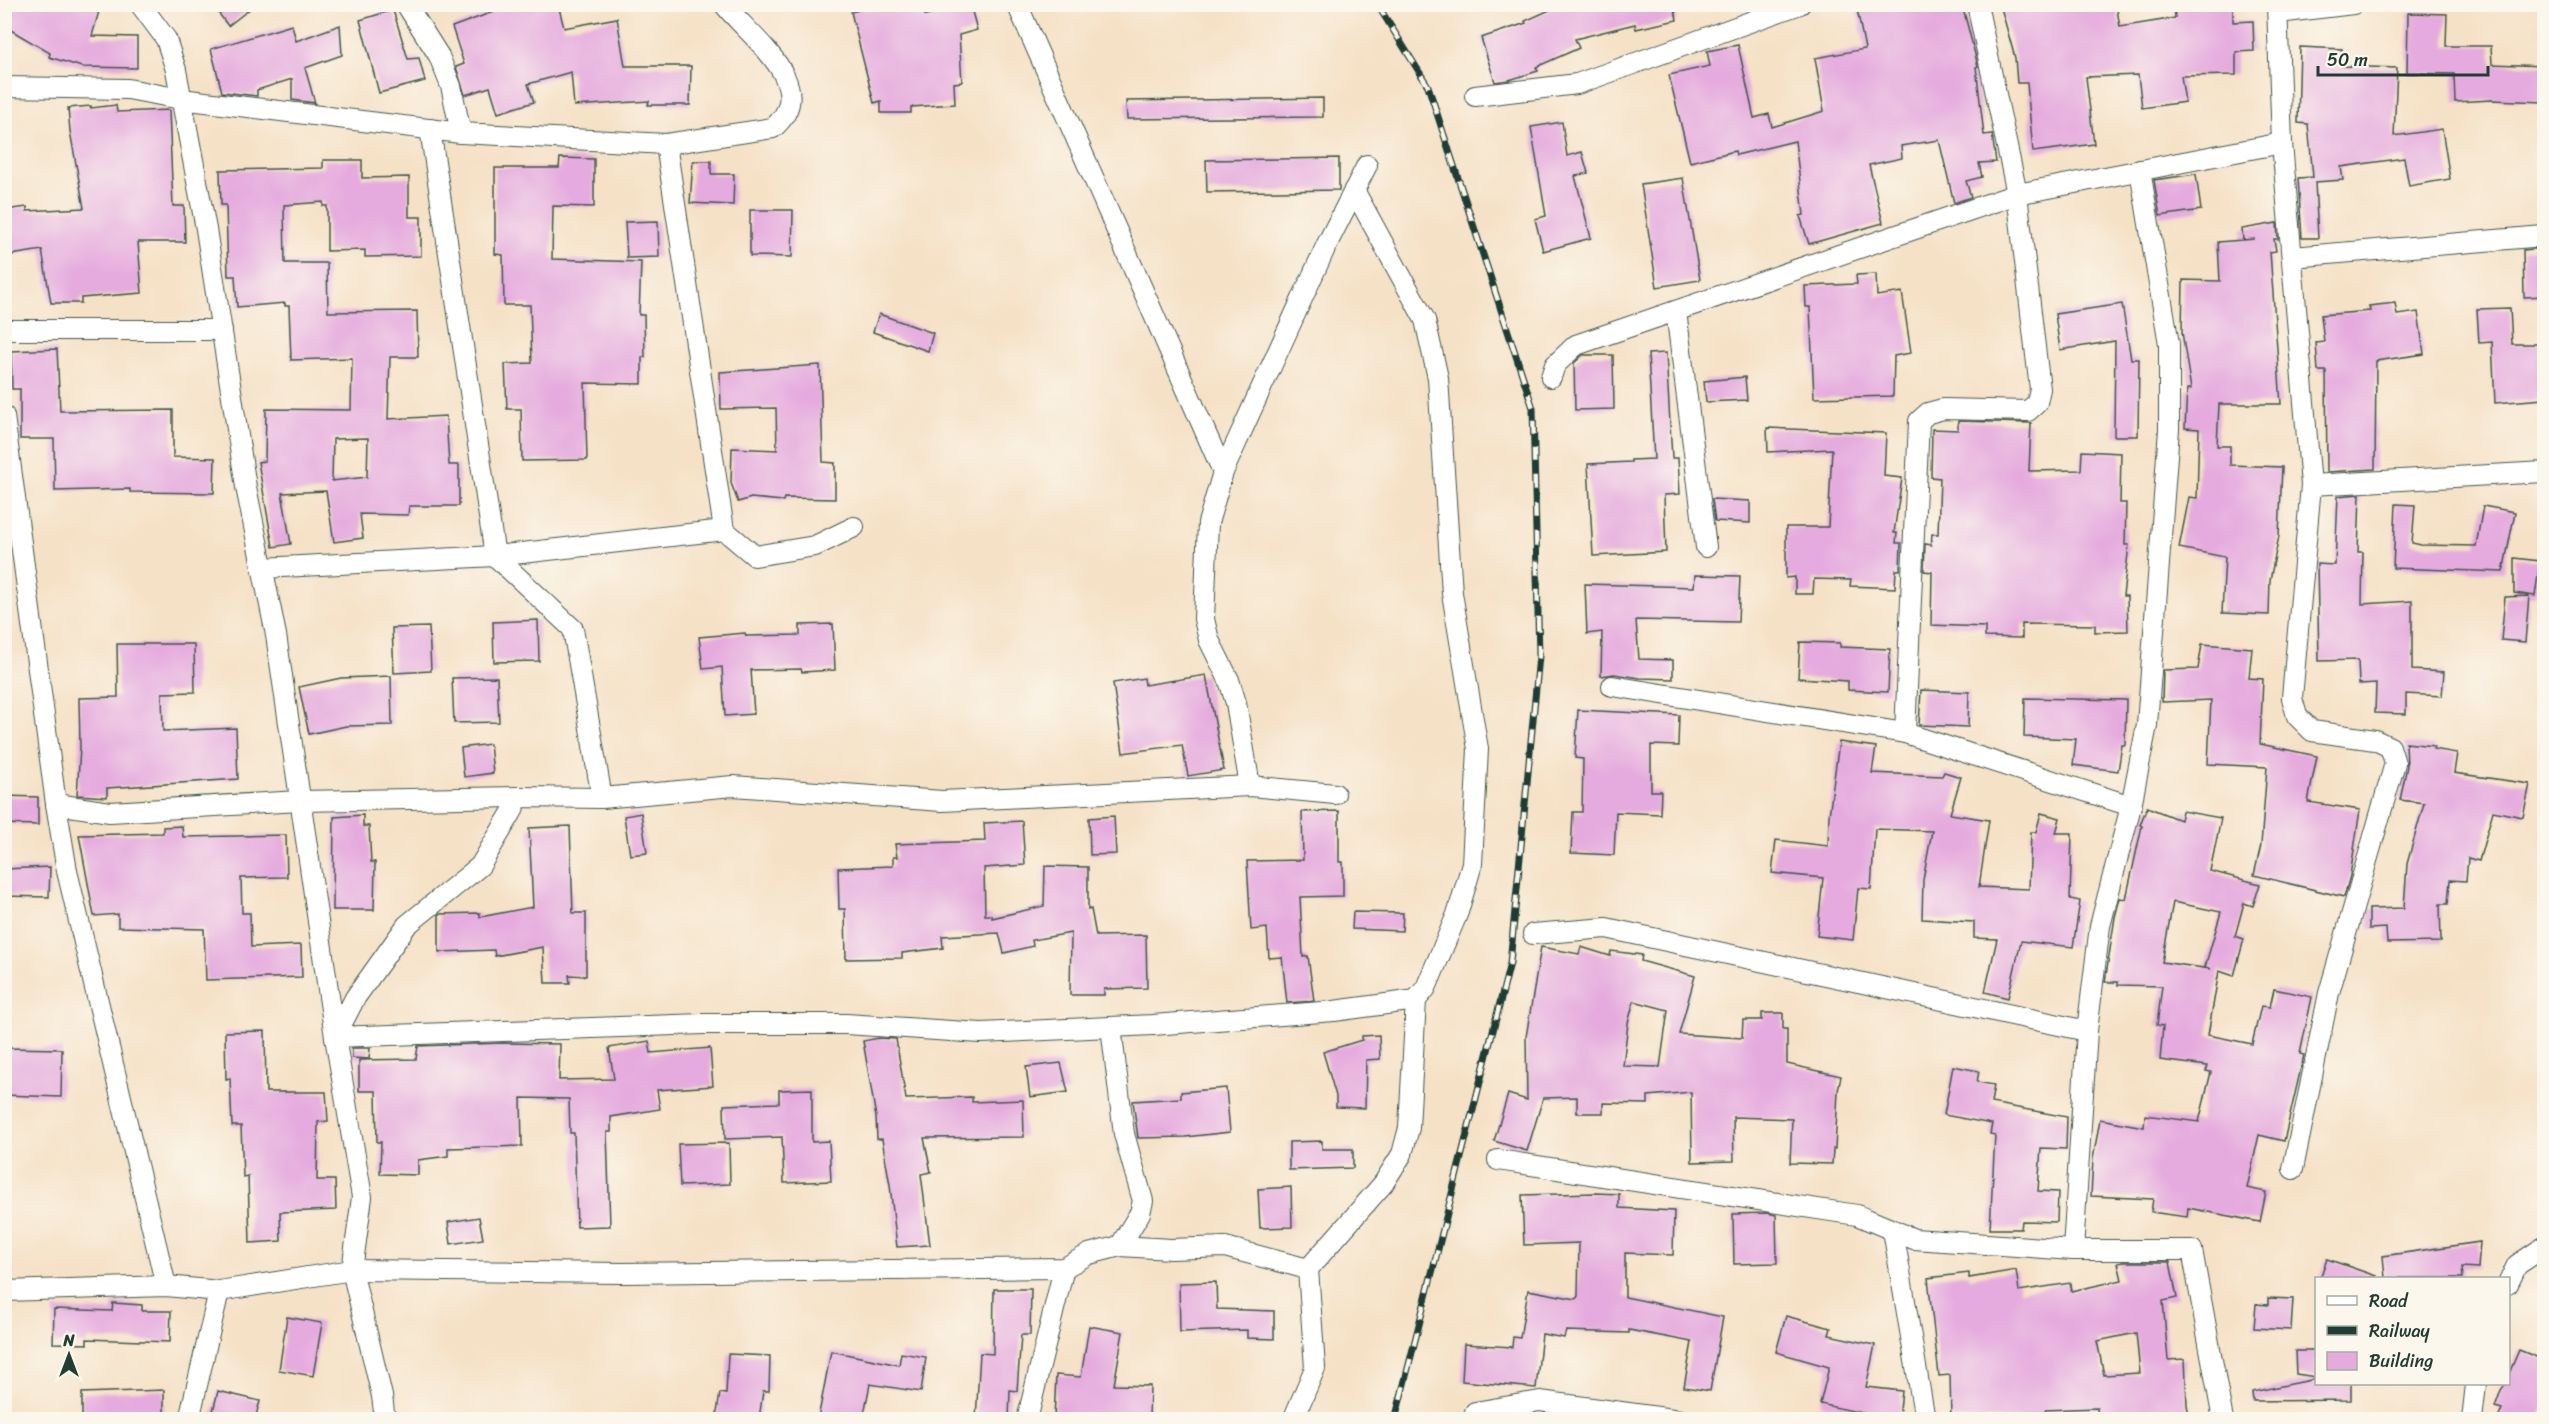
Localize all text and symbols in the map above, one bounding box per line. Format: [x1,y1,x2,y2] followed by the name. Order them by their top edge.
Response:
[2318,39,2488,77] scale bar
[2327,44,2368,76] text: 50 m
[2315,1277,2510,1385] legend
[2369,1285,2409,1317] text: Road
[2369,1315,2431,1347] text: Railway
[39,1325,99,1385] north arrow
[62,1326,75,1355] text: N
[2369,1345,2433,1377] text: Building

